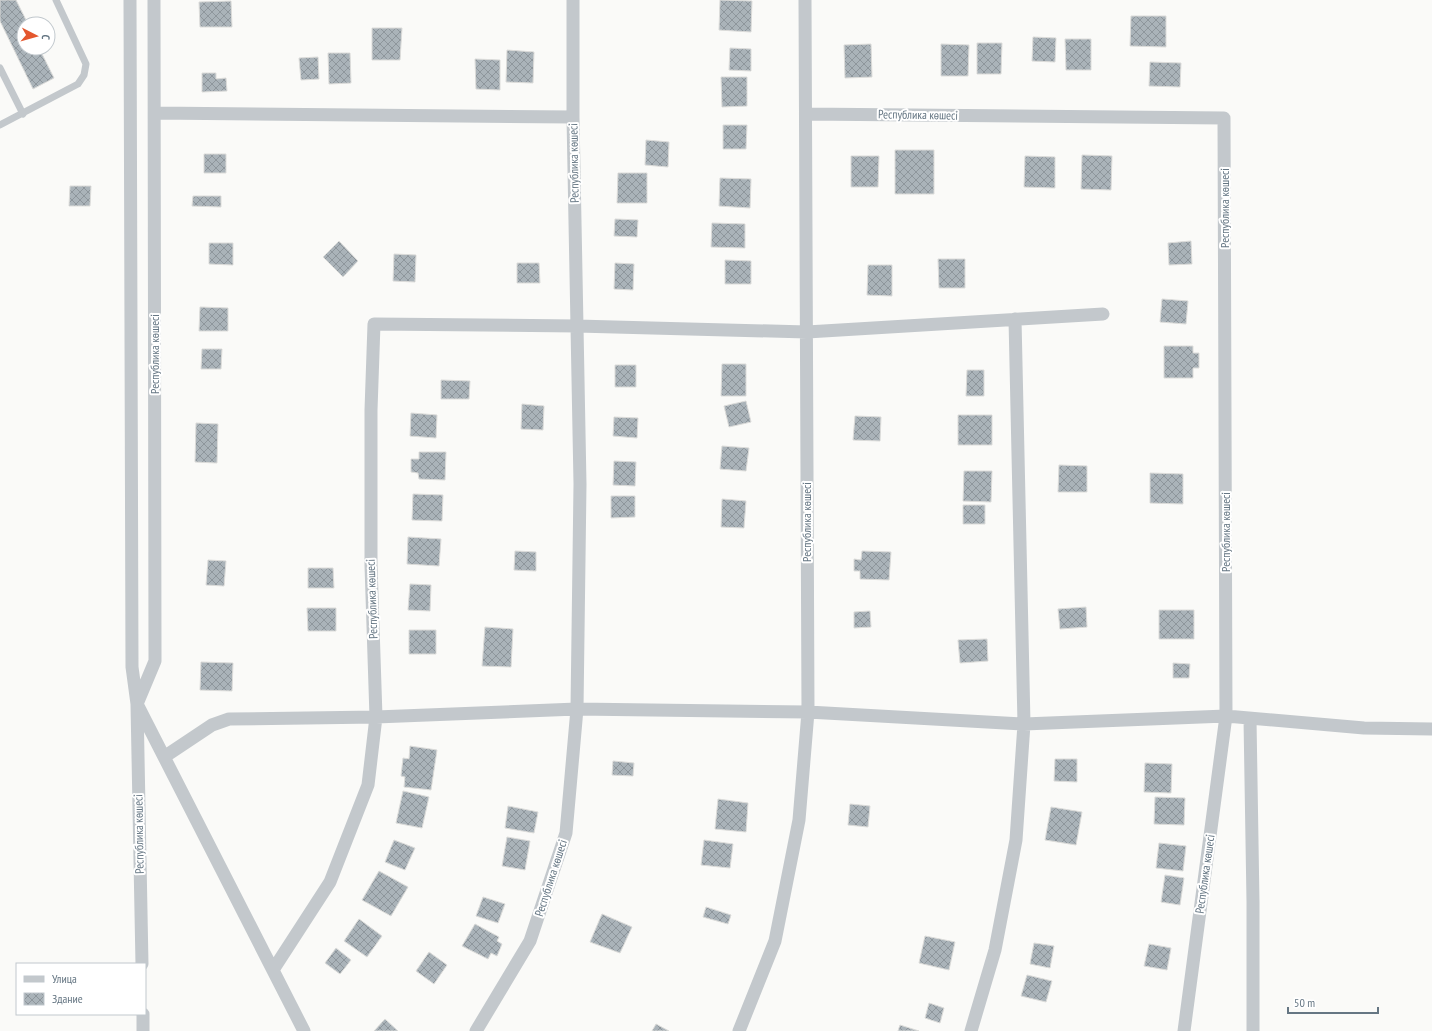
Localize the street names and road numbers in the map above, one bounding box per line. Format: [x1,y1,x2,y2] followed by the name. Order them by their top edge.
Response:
[878,106,958,123] street label: Республика көшесі
[565,123,582,203] street label: Республика көшесі
[1217,168,1232,248] street label: Республика көшесі
[147,314,162,394] street label: Республика көшесі
[799,482,814,562] street label: Республика көшесі
[1218,492,1233,572] street label: Республика көшесі
[363,559,380,639] street label: Республика көшесі
[130,794,147,874] street label: Республика көшесі
[1192,833,1217,914] street label: Республика көшесі
[531,838,570,918] street label: Республика көшесі

